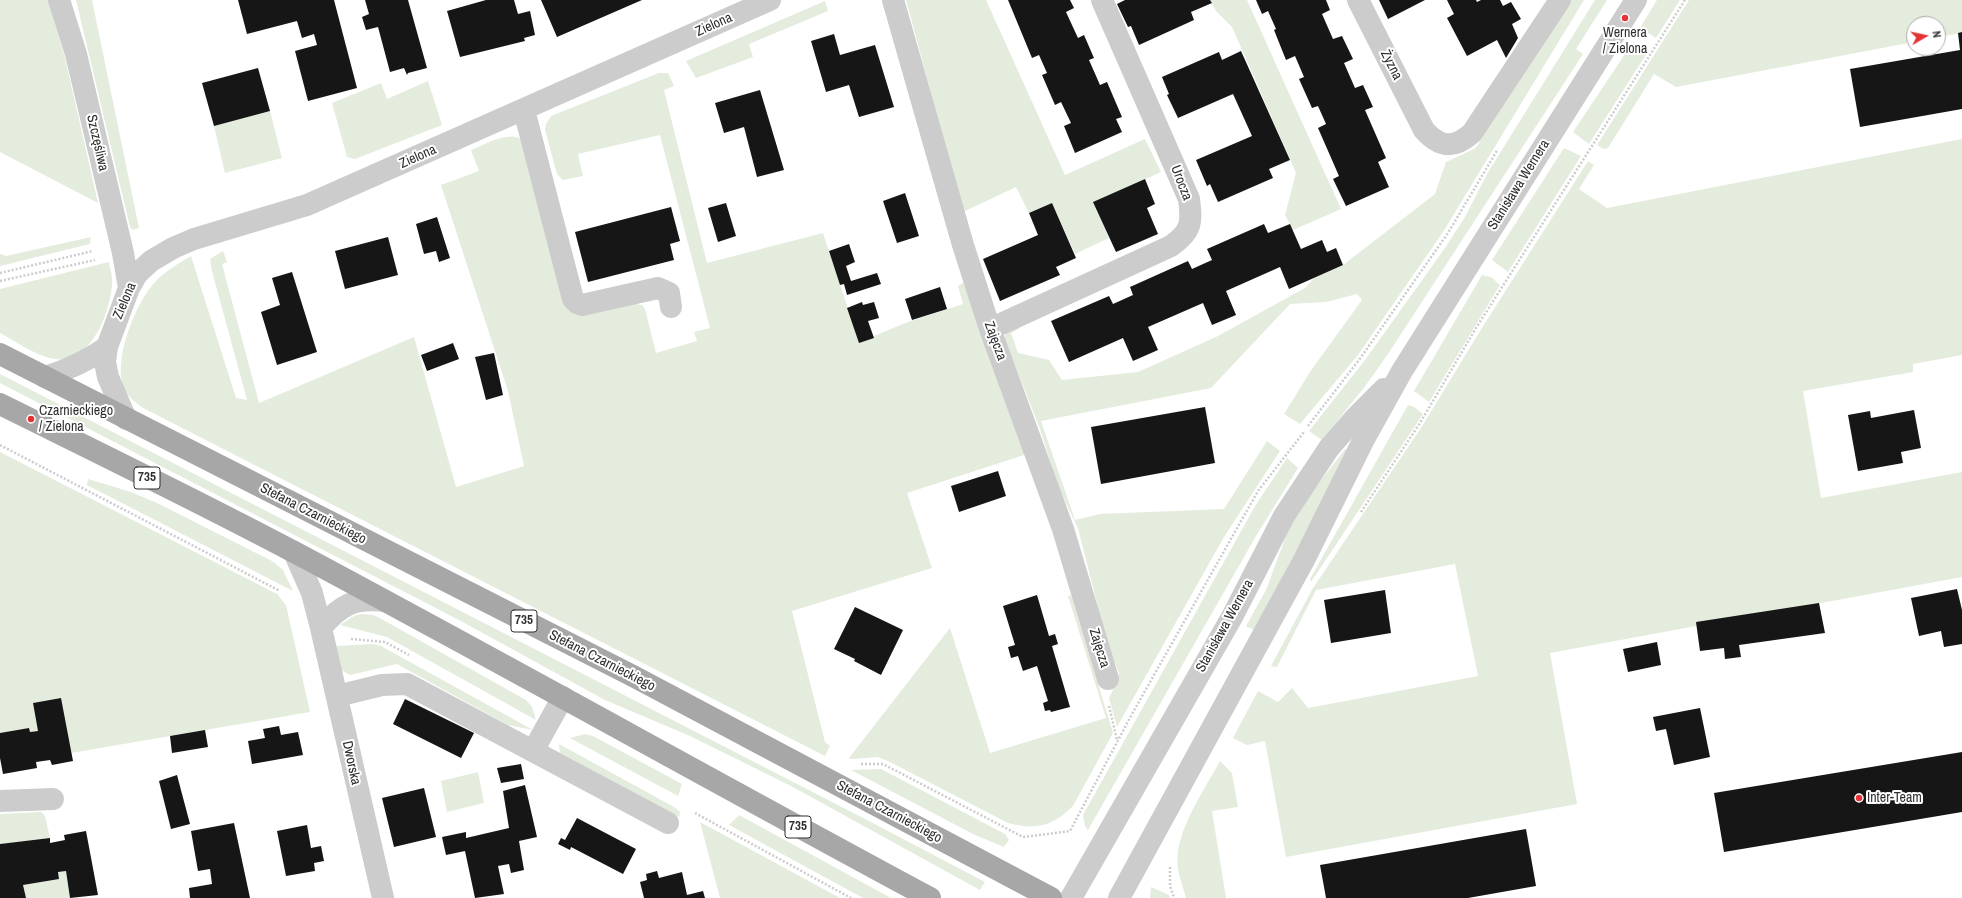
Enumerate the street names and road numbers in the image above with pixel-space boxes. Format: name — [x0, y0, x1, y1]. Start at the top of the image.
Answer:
street label: Zielona — [693, 10, 735, 40]
street label: Żyzna — [1376, 47, 1406, 83]
street label: Szczęśliwa — [82, 113, 112, 173]
street label: Stanisława Wernera — [1485, 137, 1553, 233]
street label: Zielona — [397, 142, 439, 172]
street label: Urocza — [1167, 163, 1195, 203]
street label: Zielona — [110, 280, 140, 322]
street label: Zajęcza — [980, 319, 1010, 363]
road number: 735 — [134, 467, 160, 489]
street label: Stefana Czarnieckiego — [257, 480, 369, 548]
street label: Stanisława Wernera — [1193, 577, 1257, 675]
road number: 735 — [511, 610, 537, 632]
street label: Zajęcza — [1085, 626, 1113, 670]
street label: Stefana Czarnieckiego — [546, 627, 658, 695]
street label: Dworska — [338, 739, 364, 787]
street label: Stefana Czarnieckiego — [833, 777, 945, 847]
road number: 735 — [785, 816, 811, 838]

